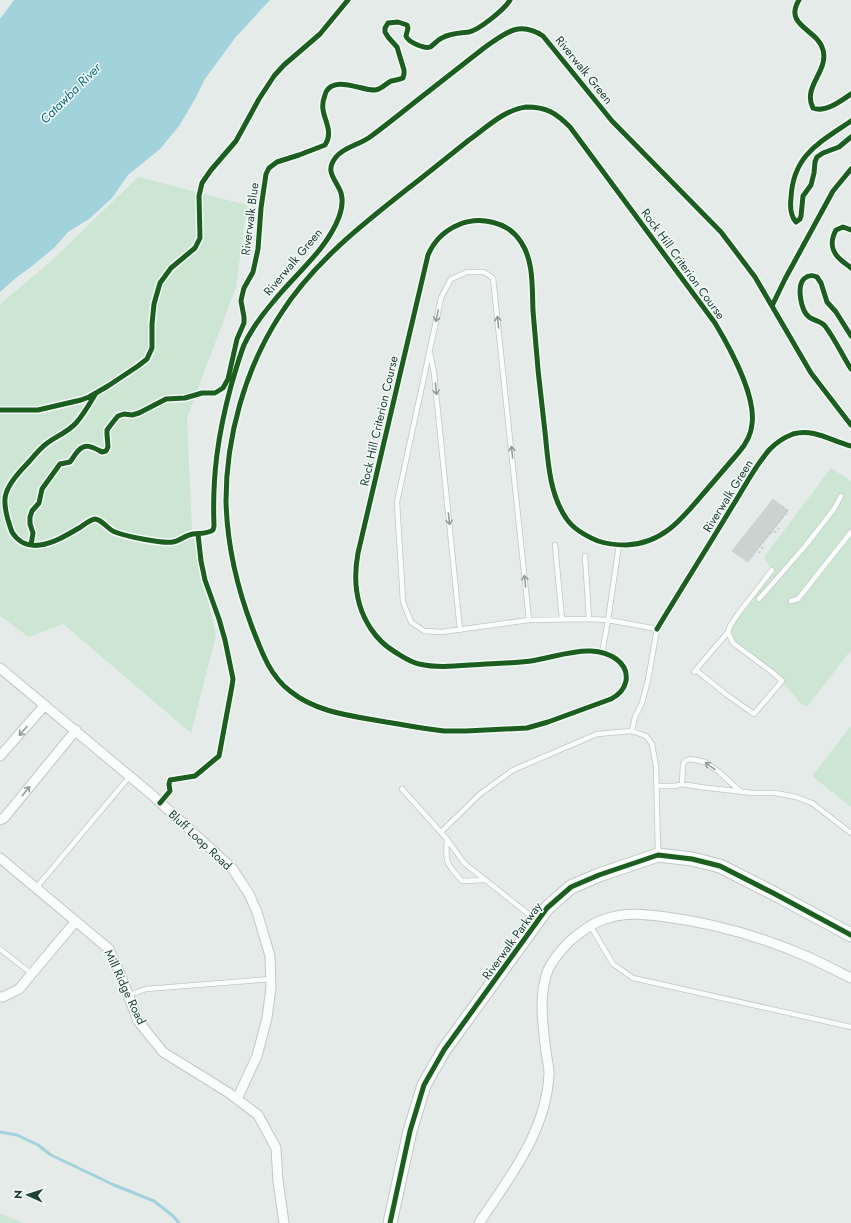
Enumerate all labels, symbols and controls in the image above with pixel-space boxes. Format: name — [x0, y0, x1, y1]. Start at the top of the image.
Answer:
street label: Riverwalk Green — [551, 32, 617, 108]
water label: Catawba River — [36, 58, 106, 128]
street label: Riverwalk Blue — [237, 182, 263, 256]
street label: Rock Hill Criterion Course — [637, 205, 729, 323]
street label: Riverwalk Green — [259, 224, 327, 300]
one-way arrow — [432, 309, 440, 322]
one-way arrow — [495, 316, 502, 329]
street label: Rock Hill Criterion Course — [355, 354, 403, 488]
one-way arrow — [432, 382, 439, 395]
one-way arrow — [508, 445, 515, 458]
street label: Riverwalk Green — [698, 456, 758, 536]
one-way arrow — [445, 512, 452, 525]
one-way arrow — [521, 575, 529, 588]
one-way arrow — [18, 725, 27, 736]
one-way arrow — [705, 762, 716, 770]
one-way arrow — [21, 786, 30, 797]
street label: Bluff Loop Road — [164, 806, 236, 874]
street label: Riverwalk Parkway — [478, 898, 547, 983]
street label: Mill Ridge Road — [100, 946, 150, 1028]
north arrow — [8, 1175, 48, 1215]
text: N — [10, 1190, 26, 1199]

